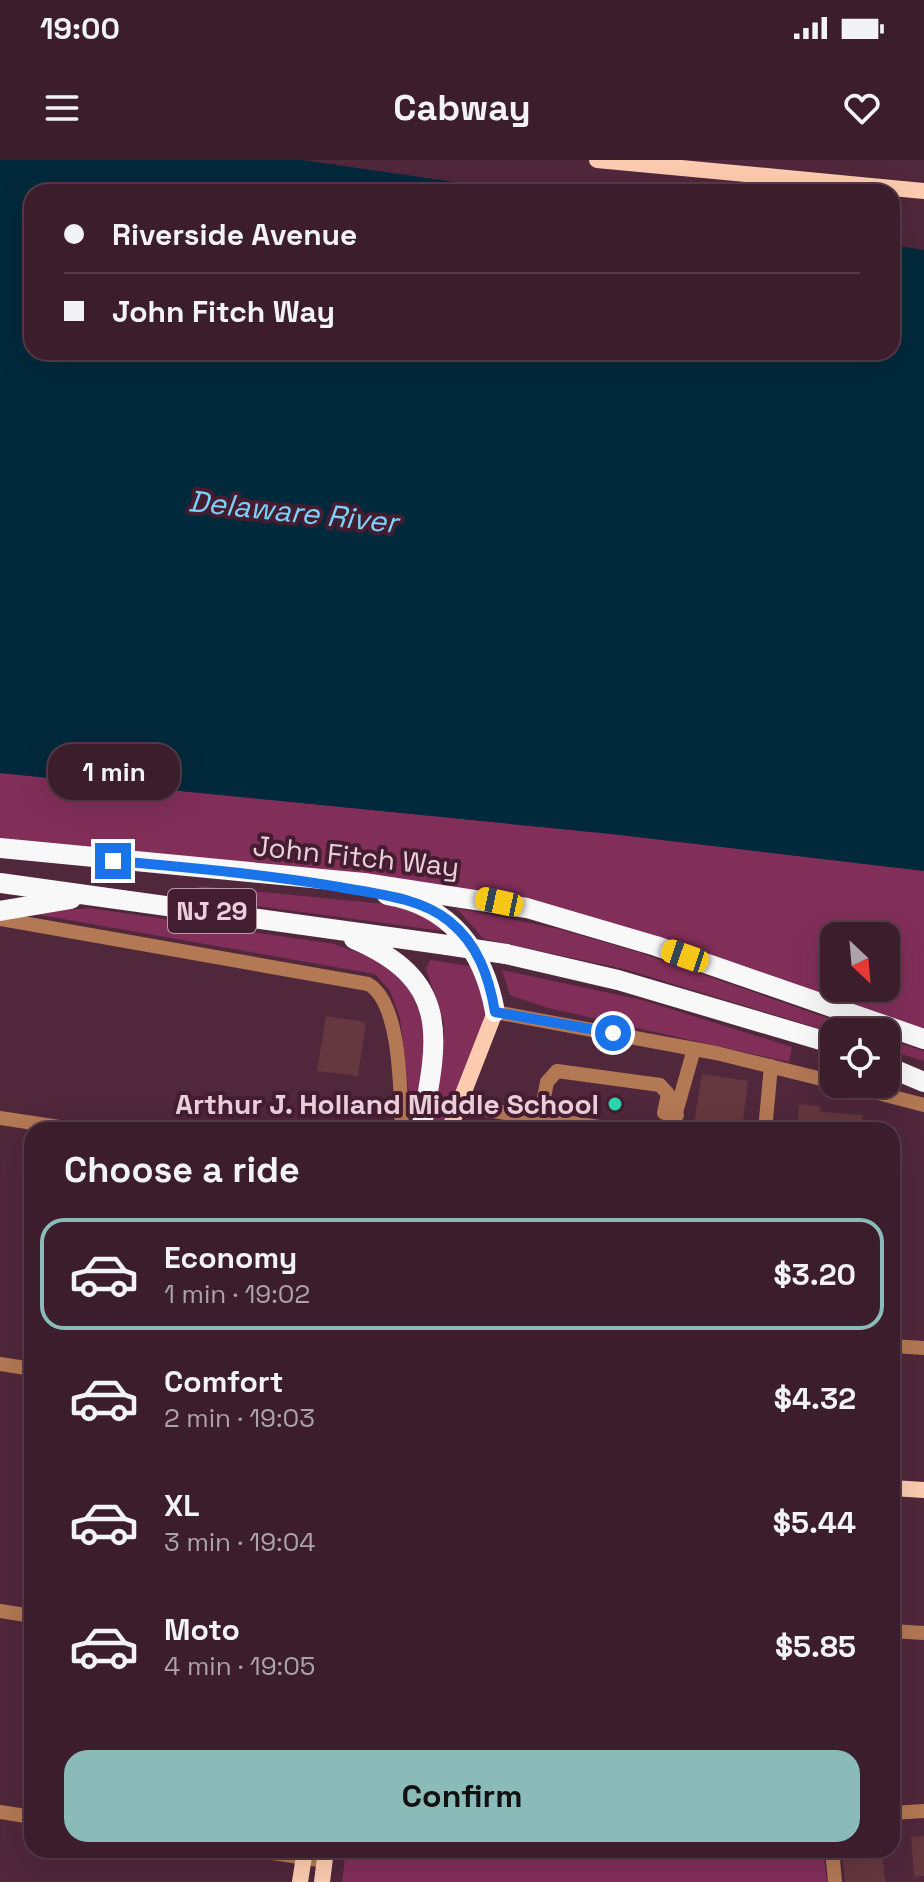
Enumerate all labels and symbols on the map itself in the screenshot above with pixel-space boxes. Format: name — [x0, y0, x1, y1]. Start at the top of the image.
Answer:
water label: Delaware River — [187, 481, 402, 542]
callout: 1 min — [47, 745, 179, 801]
street label: John Fitch Way — [251, 827, 461, 885]
route end — [95, 843, 131, 879]
car — [473, 885, 525, 919]
road number: NJ 29 — [168, 889, 256, 933]
north arrow — [820, 922, 900, 1002]
car — [658, 937, 712, 975]
route start — [595, 1015, 631, 1051]
place label: Arthur J. Holland Middle School — [175, 1086, 599, 1122]
marker: Arthur J. Holland Middle School — [606, 1095, 624, 1113]

